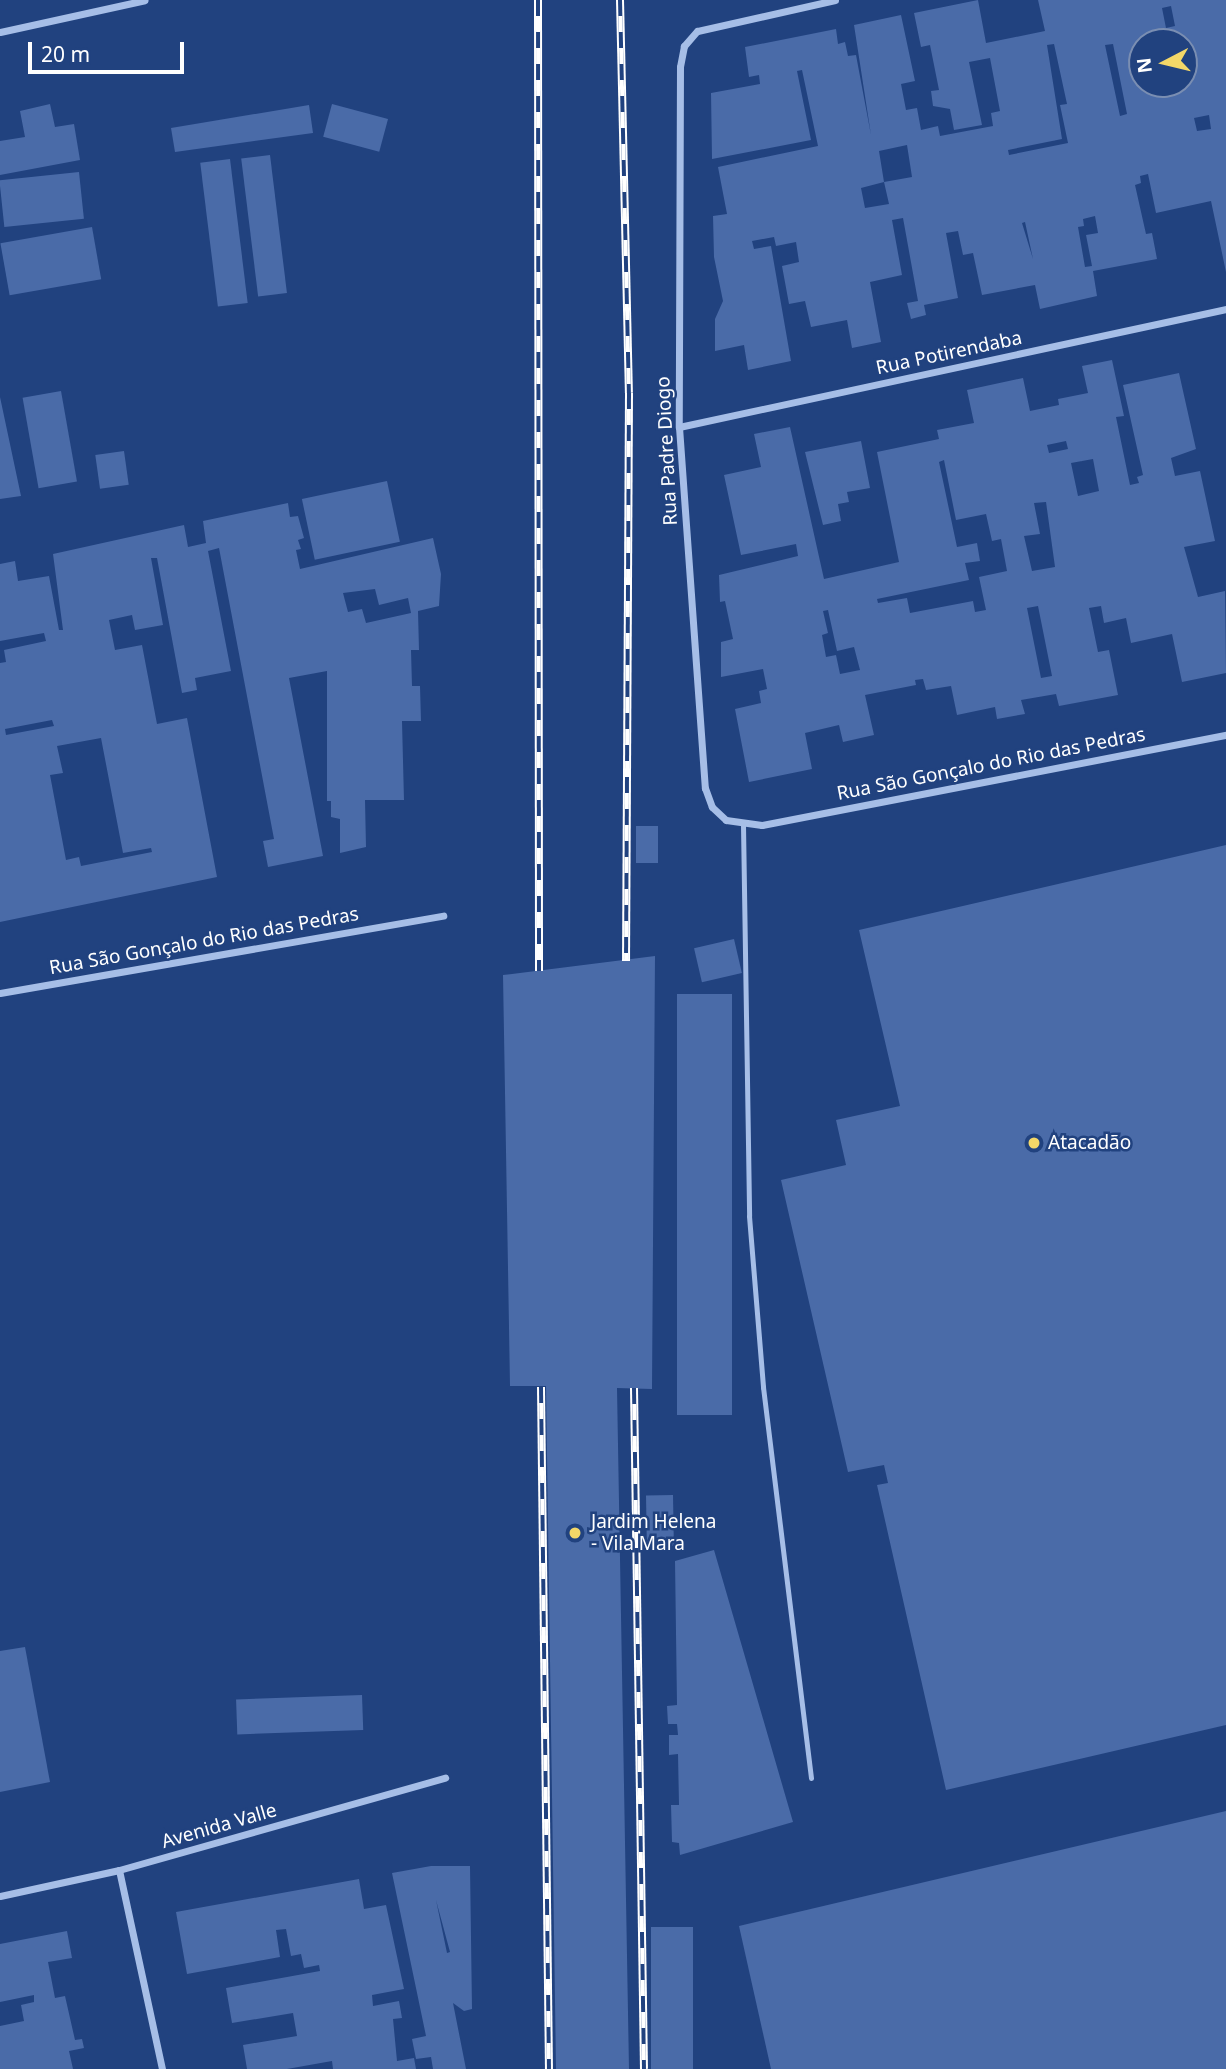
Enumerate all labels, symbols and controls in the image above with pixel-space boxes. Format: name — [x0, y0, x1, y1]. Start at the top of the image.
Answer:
scale bar — [32, 28, 187, 72]
north arrow — [1128, 28, 1198, 98]
text: 20 m — [41, 40, 90, 68]
text: N — [1130, 56, 1158, 75]
street label: Rua Potirendaba — [874, 326, 1024, 380]
street label: Rua Padre Diogo — [652, 376, 682, 526]
street label: Rua São Gonçalo do Rio das Pedras — [835, 723, 1147, 805]
street label: Rua São Gonçalo do Rio das Pedras — [48, 903, 360, 979]
place label: Atacadão — [1048, 1132, 1131, 1154]
marker: Atacadão — [1026, 1135, 1042, 1151]
place label: Jardim Helena - Vila Mara — [591, 1511, 716, 1555]
marker: Jardim Helena - Vila Mara — [565, 1523, 585, 1543]
street label: Avenida Valle — [159, 1799, 279, 1853]

